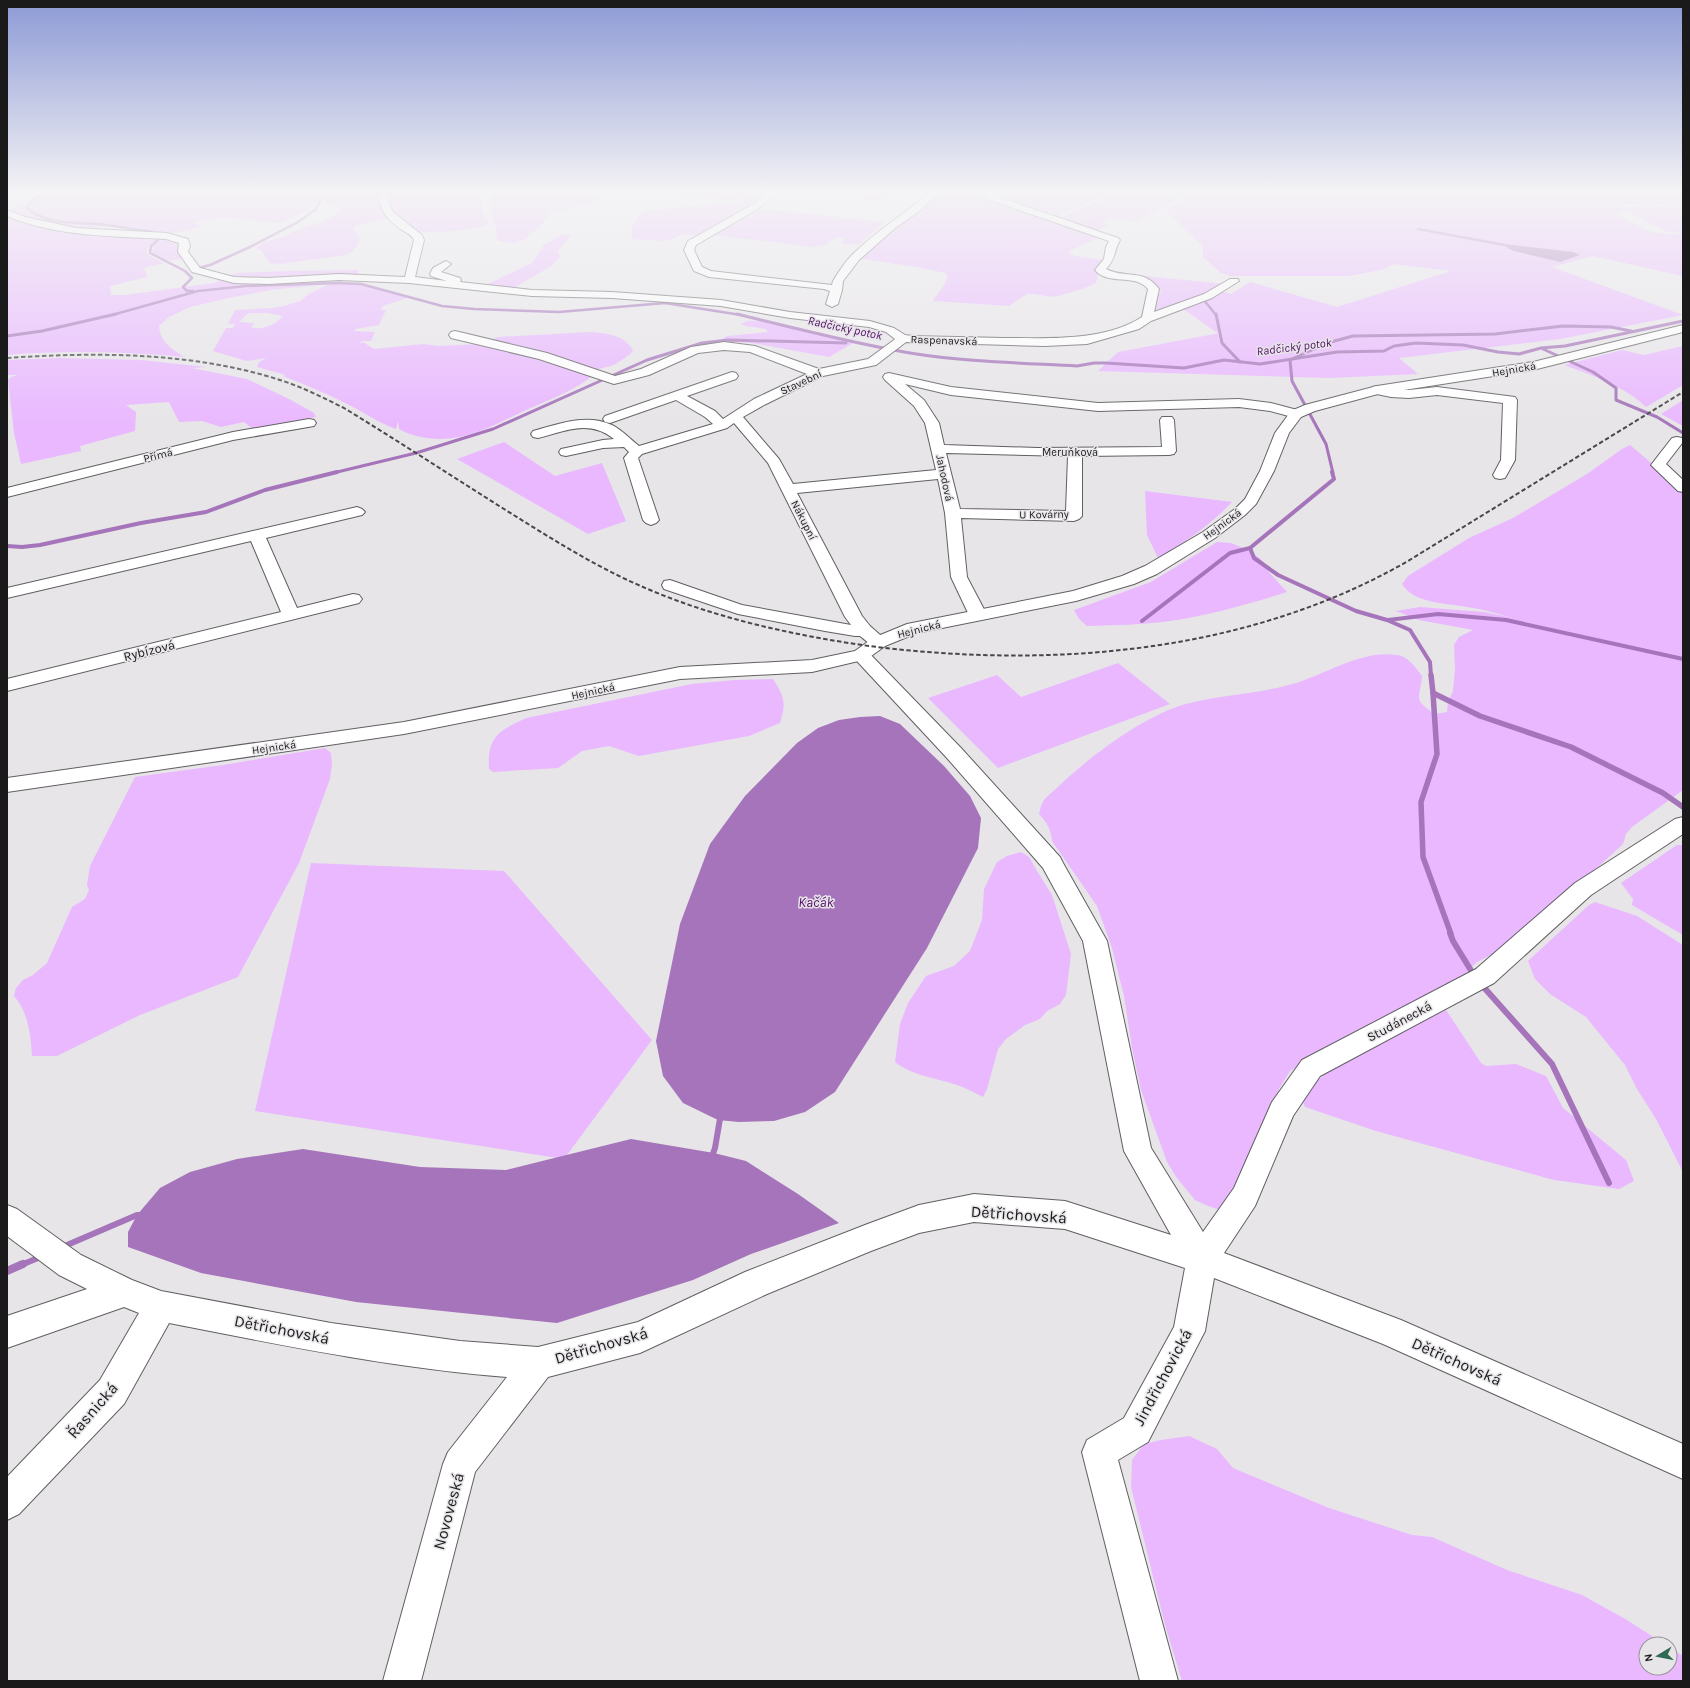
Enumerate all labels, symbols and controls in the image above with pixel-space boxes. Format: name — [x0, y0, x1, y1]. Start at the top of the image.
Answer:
water label: Radčický potok — [807, 313, 884, 343]
street label: Raspenavská — [910, 333, 978, 348]
water label: Radčický potok — [1256, 335, 1333, 359]
street label: Hejnická — [1491, 359, 1537, 380]
street label: Stavební — [778, 367, 825, 398]
street label: Přímá — [142, 446, 174, 465]
street label: Meruňková — [1042, 446, 1098, 459]
street label: Jahodová — [933, 454, 956, 503]
street label: Nákupní — [788, 498, 819, 543]
street label: Hejnická — [1201, 506, 1244, 543]
street label: U Kovárny — [1019, 508, 1069, 521]
street label: Hejnická — [896, 618, 942, 641]
street label: Rybízová — [122, 637, 176, 664]
street label: Hejnická — [570, 681, 616, 702]
street label: Hejnická — [251, 738, 297, 757]
water label: Kačák — [798, 894, 835, 911]
street label: Studánecká — [1364, 998, 1434, 1045]
street label: Dětřichovská — [970, 1202, 1068, 1227]
street label: Dětřichovská — [233, 1311, 331, 1348]
street label: Dětřichovská — [552, 1323, 650, 1368]
street label: Jindřichovická — [1129, 1326, 1196, 1429]
street label: Dětřichovská — [1409, 1333, 1505, 1390]
street label: Řasnická — [63, 1379, 122, 1442]
street label: Novoveská — [429, 1471, 468, 1552]
north arrow — [1638, 1636, 1678, 1676]
text: N — [1642, 1653, 1656, 1663]

